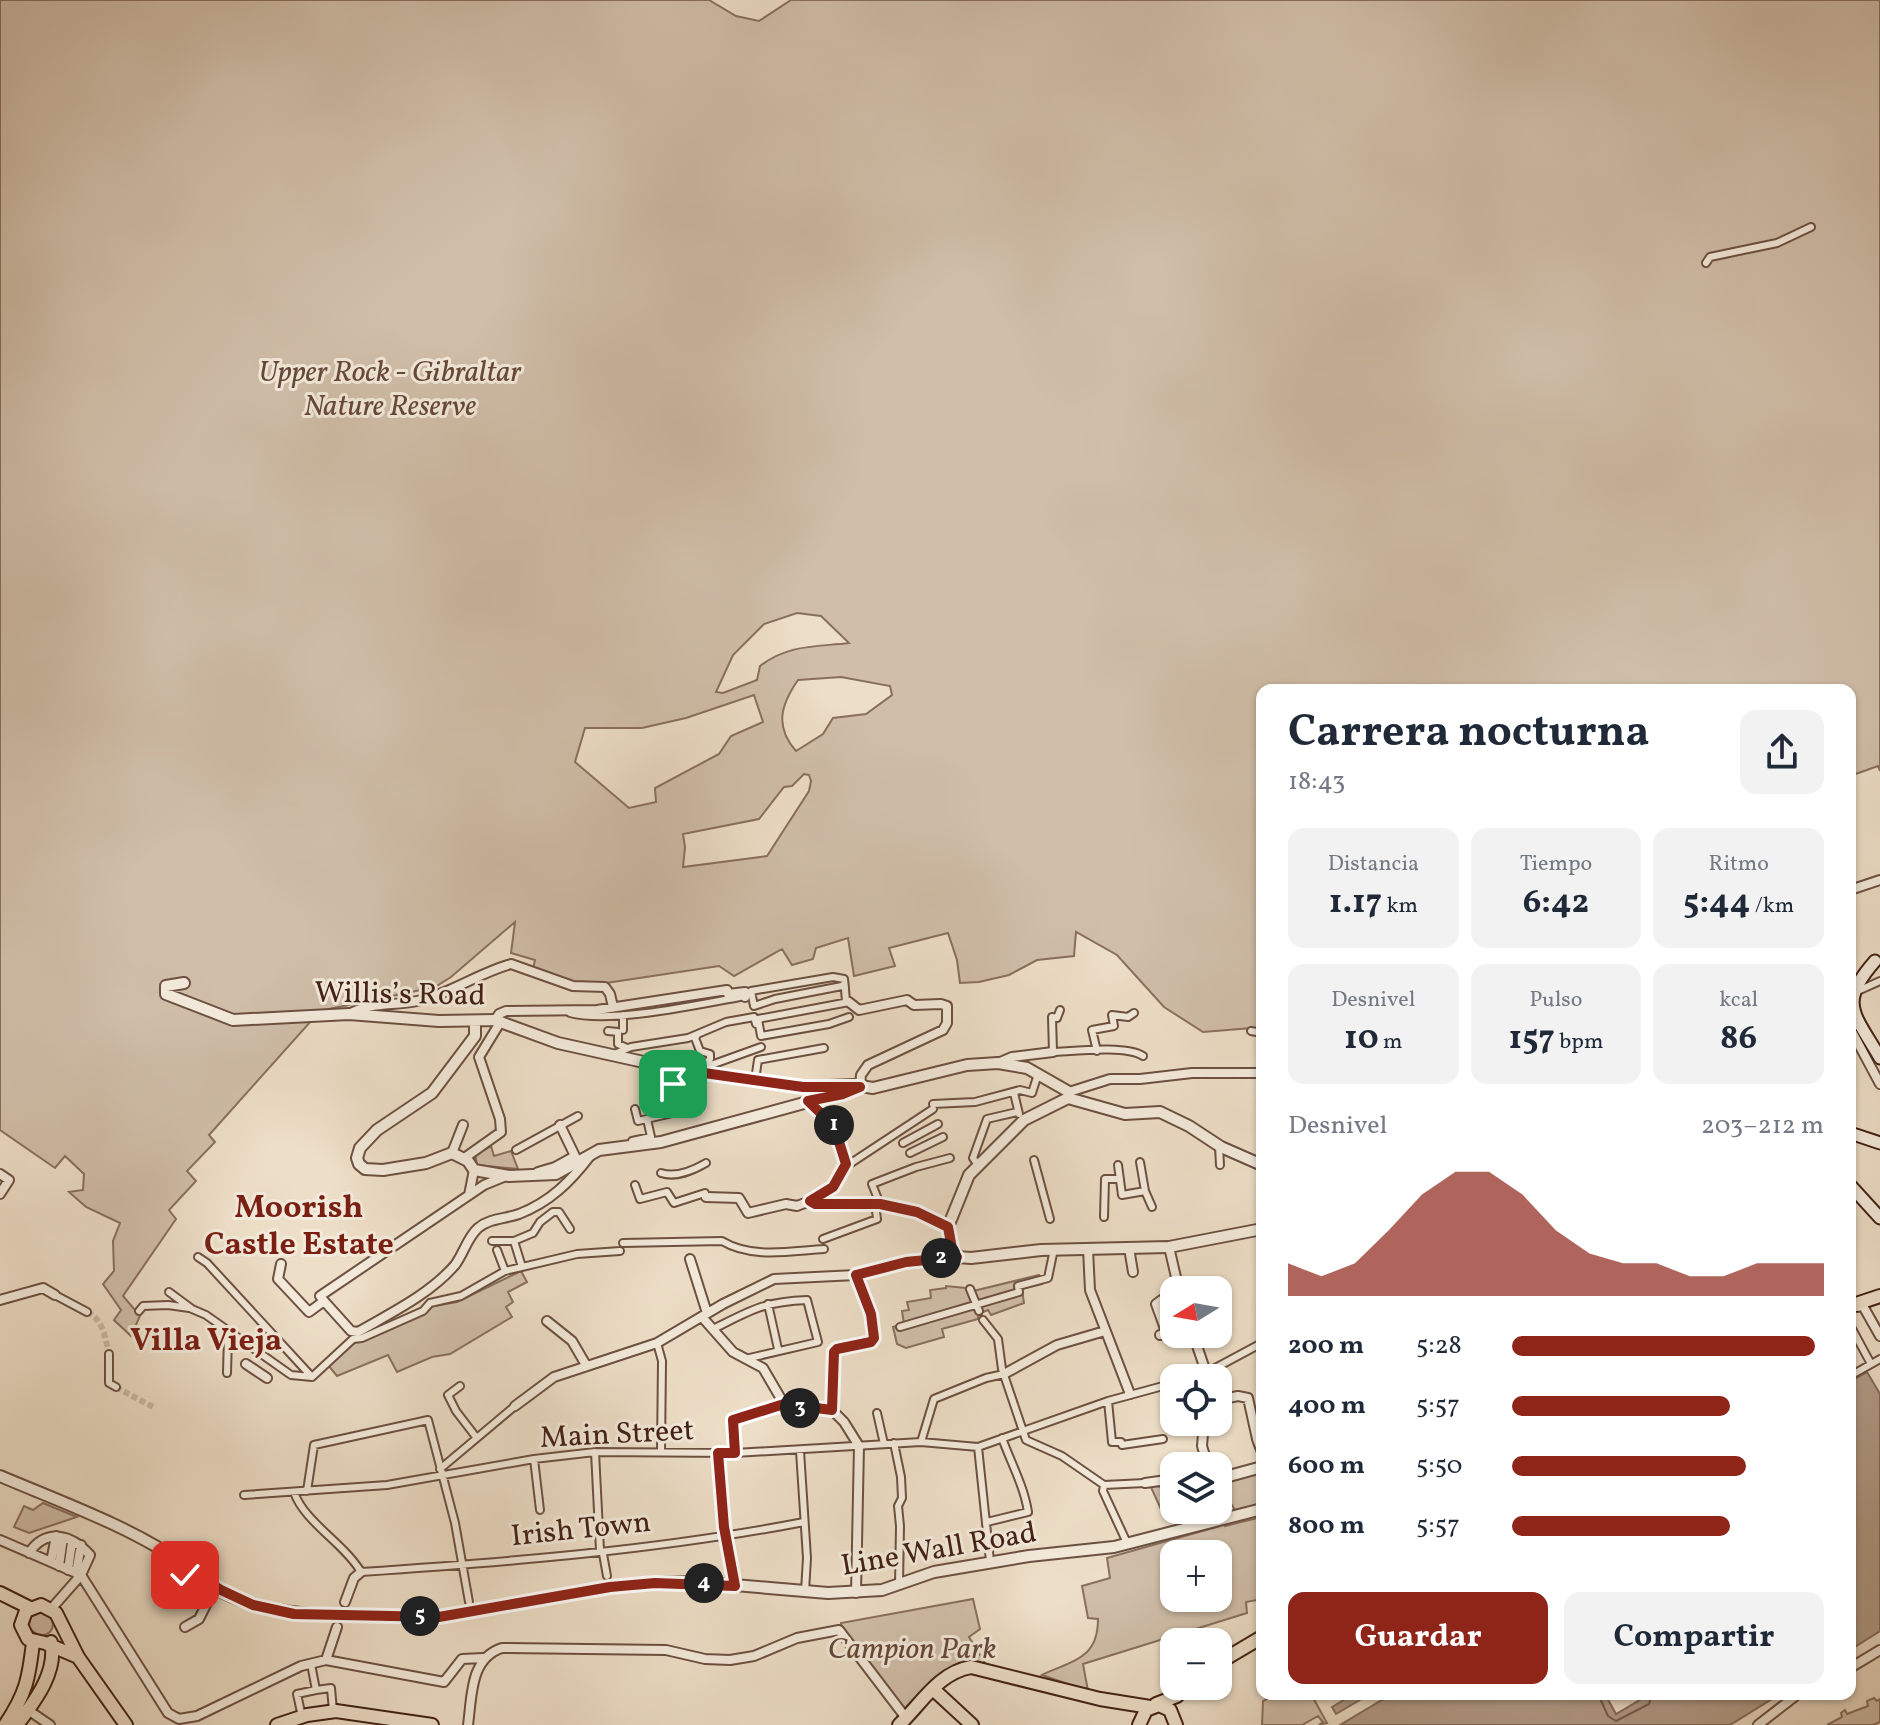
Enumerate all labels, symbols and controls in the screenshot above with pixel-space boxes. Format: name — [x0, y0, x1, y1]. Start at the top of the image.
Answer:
park label: Upper Rock - Gibraltar Nature Reserve — [258, 352, 522, 428]
text: Carrera nocturna — [1288, 703, 1650, 764]
button: share — [1740, 710, 1824, 794]
text: 18:43 — [1288, 764, 1345, 800]
text: Distancia — [1328, 849, 1419, 880]
text: Tiempo — [1520, 849, 1592, 880]
text: Ritmo — [1708, 849, 1769, 880]
text: 1.17 — [1329, 880, 1382, 927]
text: 6:42 — [1523, 880, 1589, 927]
text: 5:44 — [1683, 880, 1750, 927]
text: km — [1382, 891, 1418, 922]
text: /km — [1750, 891, 1794, 922]
street label: Willis’s Road — [314, 973, 486, 1017]
text: Desnivel — [1331, 985, 1415, 1016]
text: Pulso — [1530, 985, 1582, 1016]
text: kcal — [1719, 985, 1758, 1016]
text: 10 — [1344, 1016, 1379, 1063]
text: 157 — [1509, 1016, 1555, 1063]
text: 86 — [1720, 1016, 1757, 1063]
text: m — [1379, 1027, 1403, 1058]
text: bpm — [1555, 1027, 1603, 1058]
pin — [639, 1050, 707, 1118]
icon: arrive — [651, 1062, 695, 1106]
pin: 1 — [814, 1105, 854, 1145]
text: Desnivel — [1288, 1108, 1387, 1144]
text: 203–212 m — [1701, 1108, 1824, 1144]
text: 1 — [830, 1109, 838, 1140]
district label: Moorish Castle Estate — [204, 1187, 394, 1268]
pin: 2 — [921, 1238, 961, 1278]
text: 2 — [935, 1242, 947, 1273]
north arrow — [1160, 1276, 1232, 1348]
map controls — [1160, 1276, 1232, 1700]
district label: Villa Vieja — [130, 1320, 282, 1364]
text: 200 m — [1288, 1328, 1364, 1364]
text: 5:28 — [1416, 1328, 1462, 1364]
button: locate — [1160, 1364, 1232, 1436]
pin: 3 — [780, 1388, 820, 1428]
text: 400 m — [1288, 1388, 1366, 1424]
text: 5:57 — [1416, 1388, 1460, 1424]
text: 3 — [794, 1392, 806, 1423]
street label: Main Street — [539, 1410, 695, 1460]
text: 600 m — [1288, 1448, 1365, 1484]
text: 5:50 — [1416, 1448, 1462, 1484]
button: layers — [1160, 1452, 1232, 1524]
street label: Irish Town — [509, 1502, 653, 1558]
text: 800 m — [1288, 1508, 1365, 1544]
text: 5:57 — [1416, 1508, 1460, 1544]
street label: Line Wall Road — [838, 1512, 1040, 1588]
button: + — [1160, 1540, 1232, 1612]
pin — [151, 1541, 219, 1609]
icon: check — [163, 1553, 207, 1597]
pin: 4 — [684, 1563, 724, 1603]
text: 4 — [697, 1567, 711, 1598]
button: Guardar — [1288, 1592, 1548, 1684]
button: Compartir — [1564, 1592, 1824, 1684]
pin: 5 — [400, 1596, 440, 1636]
text: 5 — [415, 1600, 425, 1631]
button: − — [1160, 1628, 1232, 1700]
park label: Campion Park — [828, 1629, 996, 1671]

